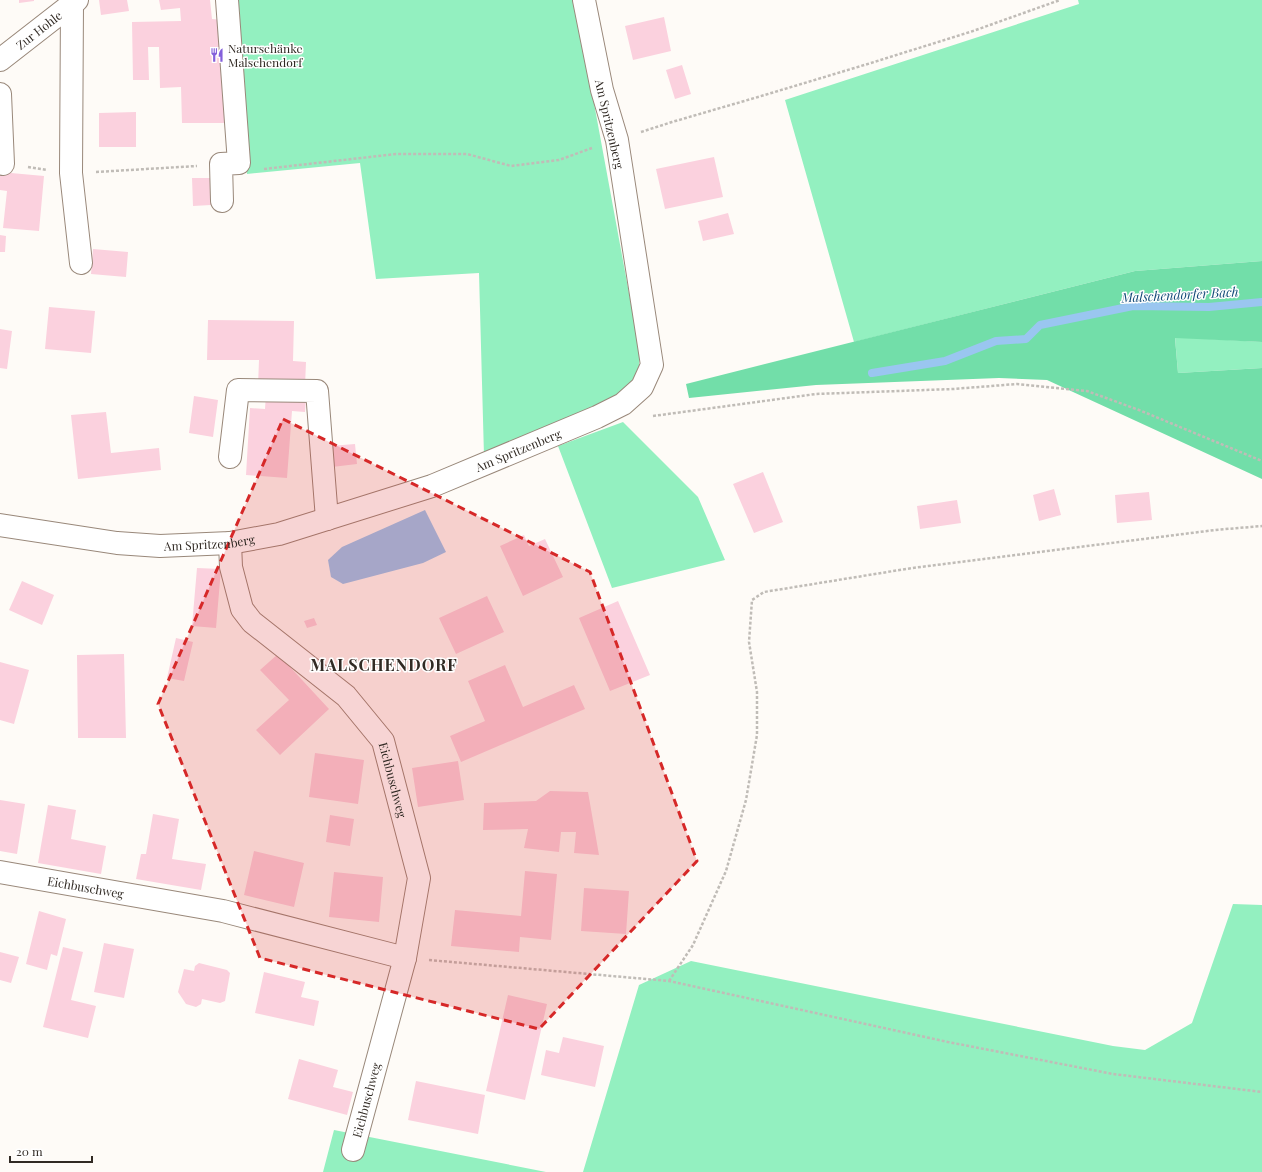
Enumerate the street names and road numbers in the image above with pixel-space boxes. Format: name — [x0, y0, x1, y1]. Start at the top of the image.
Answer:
street label: Zur Hohle — [12, 7, 65, 53]
street label: Am Spritzenberg — [592, 77, 628, 171]
street label: Am Spritzenberg — [472, 425, 564, 475]
street label: Am Spritzenberg — [163, 530, 257, 554]
street label: Eichbuschweg — [376, 741, 411, 820]
street label: Eichbuschweg — [46, 872, 126, 902]
street label: Eichbuschweg — [348, 1060, 384, 1139]

